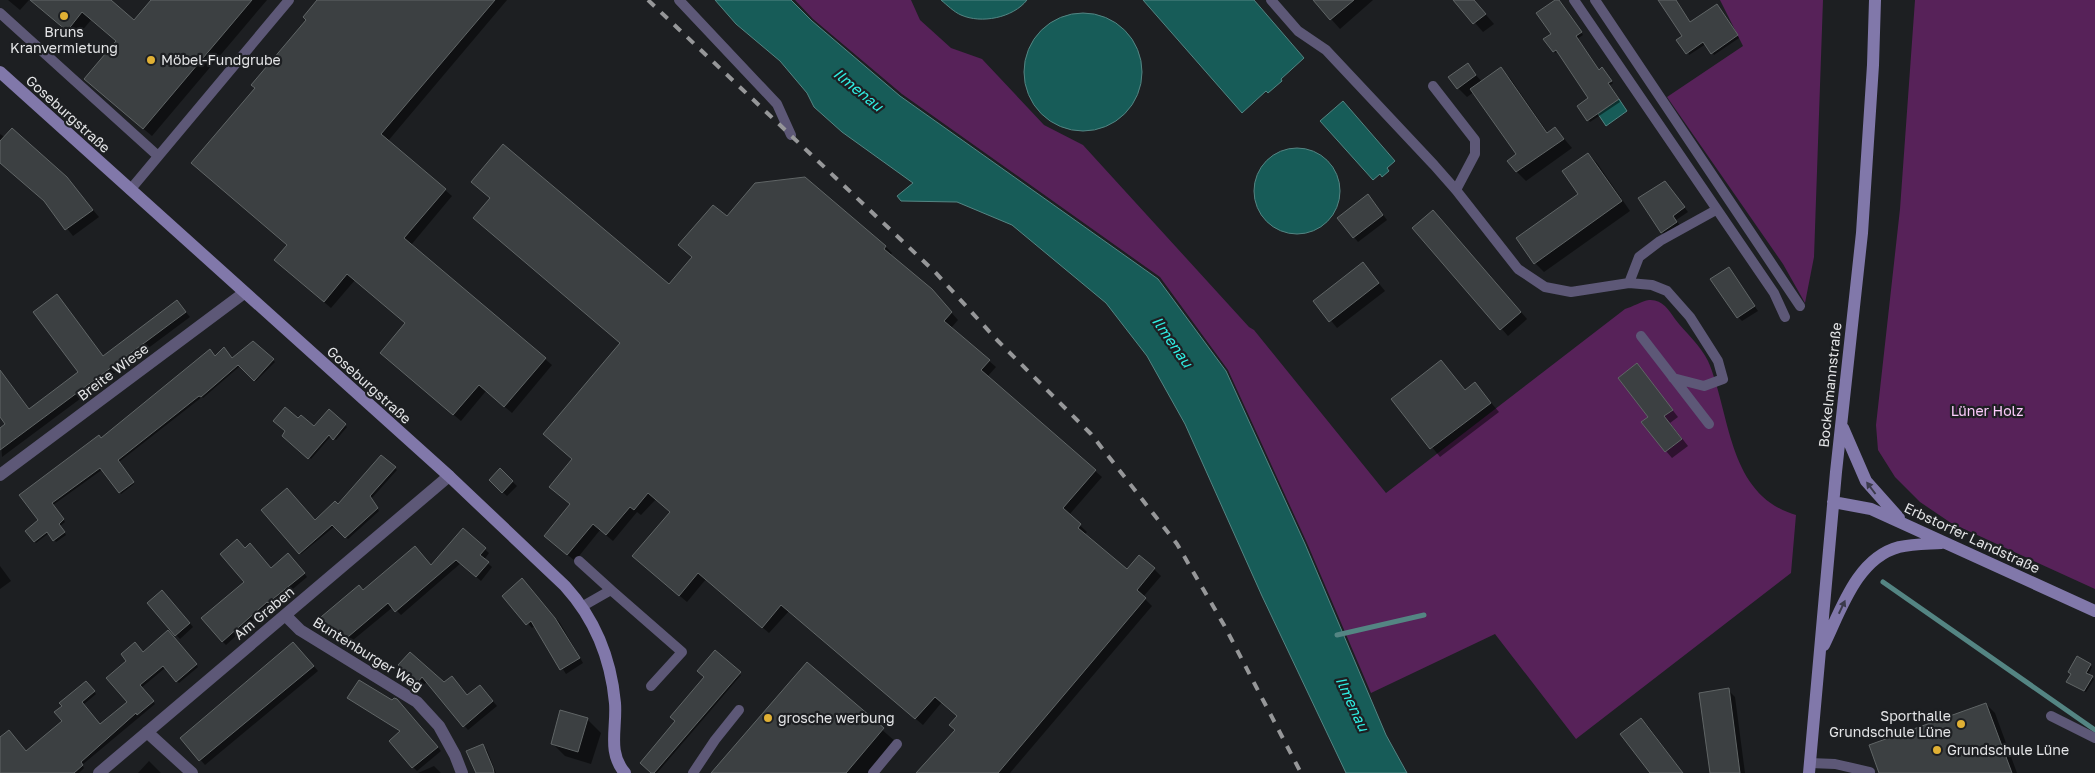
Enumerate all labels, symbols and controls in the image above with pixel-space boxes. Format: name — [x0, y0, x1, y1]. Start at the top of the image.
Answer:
marker: Bruns Kranvermietung — [58, 10, 70, 22]
place label: Bruns Kranvermietung — [10, 23, 118, 56]
place label: Möbel-Fundgrube — [161, 51, 281, 68]
marker: Möbel-Fundgrube — [145, 54, 157, 66]
water label: Ilmenau — [830, 64, 888, 115]
street label: Goseburgstraße — [23, 71, 114, 156]
water label: Ilmenau — [1149, 312, 1197, 371]
street label: Bockelmannstraße — [1814, 322, 1845, 448]
street label: Breite Wiese — [74, 339, 152, 404]
street label: Goseburgstraße — [324, 342, 415, 427]
park label: Lüner Holz — [1951, 402, 2023, 419]
one-way arrow — [1865, 482, 1876, 495]
street label: Erbstorfer Landstraße — [1902, 499, 2043, 576]
street label: Am Graben — [230, 582, 297, 643]
one-way arrow — [1838, 600, 1846, 614]
street label: Buntenburger Weg — [310, 613, 426, 694]
water label: Ilmenau — [1332, 673, 1374, 735]
place label: Sporthalle Grundschule Lüne — [1829, 707, 1951, 740]
place label: grosche werbung — [778, 709, 895, 726]
marker: grosche werbung — [762, 712, 774, 724]
marker: Sporthalle Grundschule Lüne — [1955, 718, 1967, 730]
place label: Grundschule Lüne — [1947, 741, 2069, 758]
marker: Grundschule Lüne — [1931, 744, 1943, 756]

